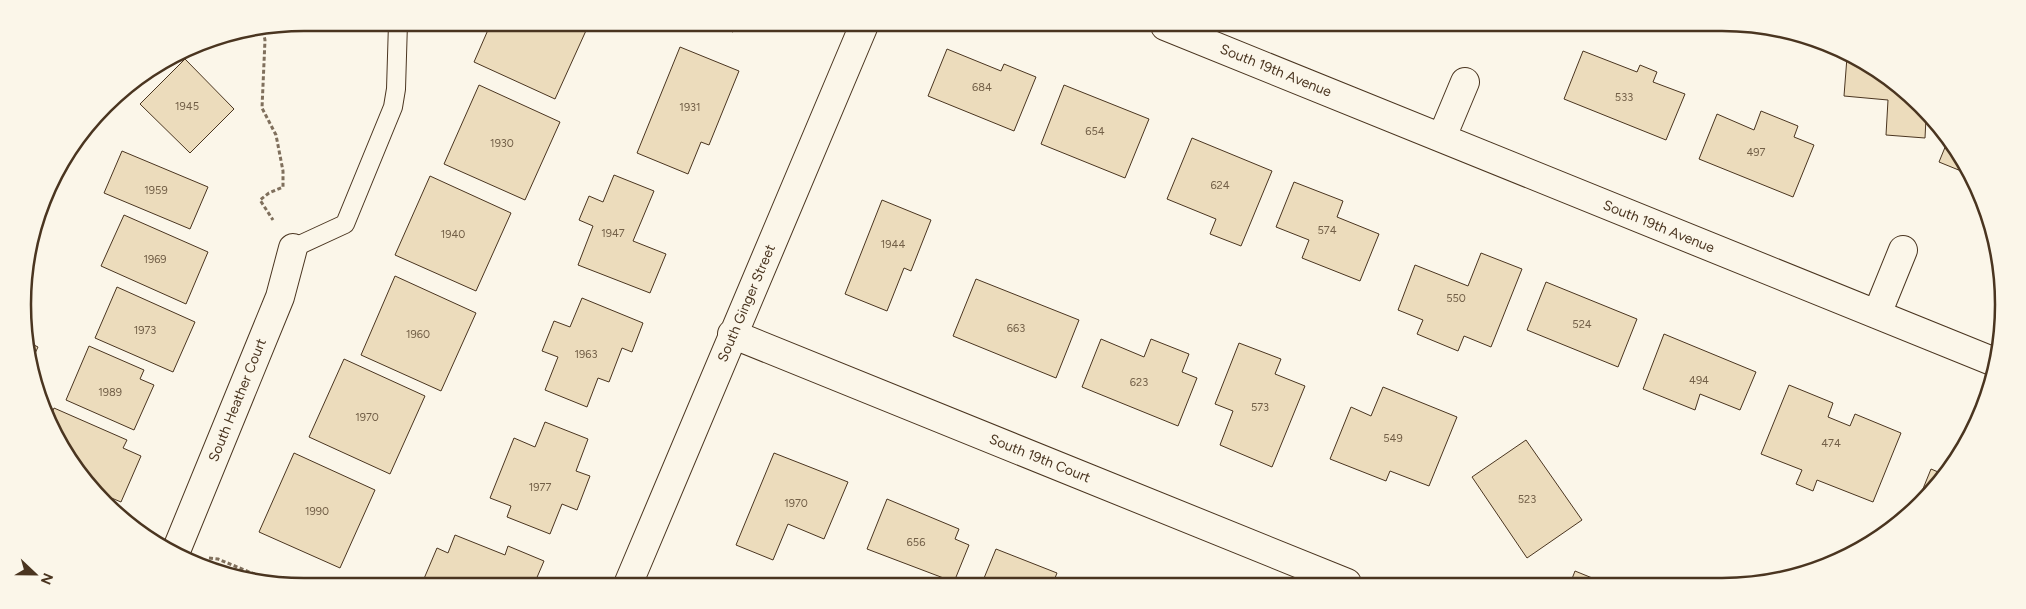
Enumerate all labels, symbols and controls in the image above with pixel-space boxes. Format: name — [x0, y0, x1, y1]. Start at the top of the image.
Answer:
street label: South 19th Avenue — [1218, 40, 1334, 101]
house number: 684 — [972, 81, 992, 94]
house number: 533 — [1615, 91, 1633, 104]
house number: 1945 — [175, 100, 199, 113]
house number: 1931 — [679, 101, 701, 114]
house number: 654 — [1085, 125, 1105, 138]
house number: 1930 — [490, 137, 514, 150]
house number: 497 — [1747, 146, 1766, 159]
house number: 624 — [1210, 179, 1230, 192]
house number: 1959 — [144, 184, 168, 197]
street label: South 19th Avenue — [1601, 196, 1717, 257]
house number: 574 — [1317, 224, 1337, 237]
house number: 1947 — [601, 227, 625, 240]
house number: 1940 — [441, 228, 465, 241]
house number: 1944 — [881, 238, 905, 251]
street label: South Ginger Street — [714, 242, 779, 365]
house number: 1969 — [143, 253, 167, 266]
house number: 550 — [1446, 292, 1466, 305]
house number: 524 — [1572, 318, 1592, 331]
house number: 663 — [1007, 322, 1025, 335]
house number: 1973 — [134, 324, 156, 337]
house number: 1960 — [406, 328, 430, 341]
street label: South Heather Court — [205, 336, 270, 464]
house number: 1963 — [575, 348, 598, 361]
house number: 494 — [1689, 374, 1709, 387]
house number: 623 — [1130, 376, 1148, 389]
house number: 1989 — [98, 386, 122, 399]
house number: 573 — [1251, 401, 1269, 414]
house number: 1970 — [355, 411, 379, 424]
street label: South 19th Court — [987, 430, 1093, 486]
house number: 549 — [1383, 432, 1403, 445]
house number: 474 — [1821, 437, 1841, 450]
house number: 1977 — [529, 481, 551, 494]
house number: 523 — [1518, 493, 1536, 506]
house number: 1970 — [784, 497, 808, 510]
house number: 1990 — [305, 505, 329, 518]
house number: 656 — [907, 536, 925, 549]
north arrow — [10, 549, 60, 599]
text: N — [37, 570, 56, 587]

